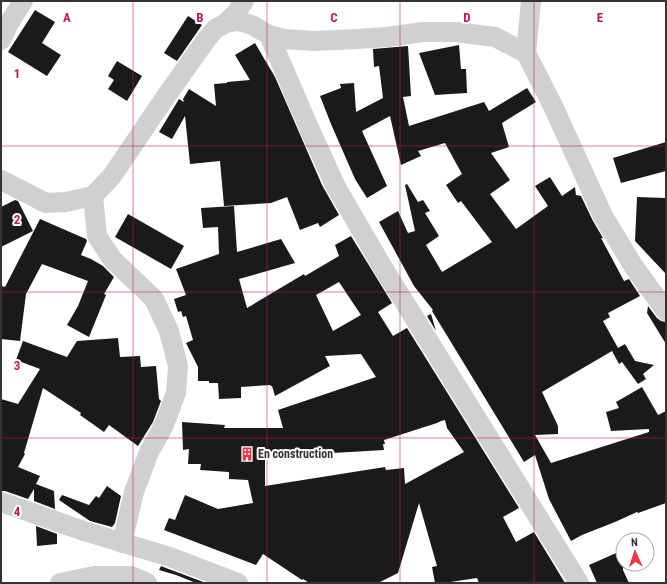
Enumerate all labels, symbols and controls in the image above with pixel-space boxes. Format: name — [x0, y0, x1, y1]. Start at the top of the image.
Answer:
text: A — [63, 10, 71, 25]
text: B — [196, 10, 204, 25]
text: C — [330, 10, 338, 25]
text: D — [463, 10, 471, 25]
text: E — [597, 10, 604, 25]
text: 1 — [14, 66, 20, 81]
text: 2 — [14, 212, 21, 227]
text: 3 — [14, 358, 20, 373]
building icon: En construction — [239, 446, 255, 462]
place label: En construction — [258, 447, 333, 461]
text: 4 — [14, 504, 21, 519]
north arrow — [615, 532, 655, 572]
text: N — [631, 536, 638, 549]

